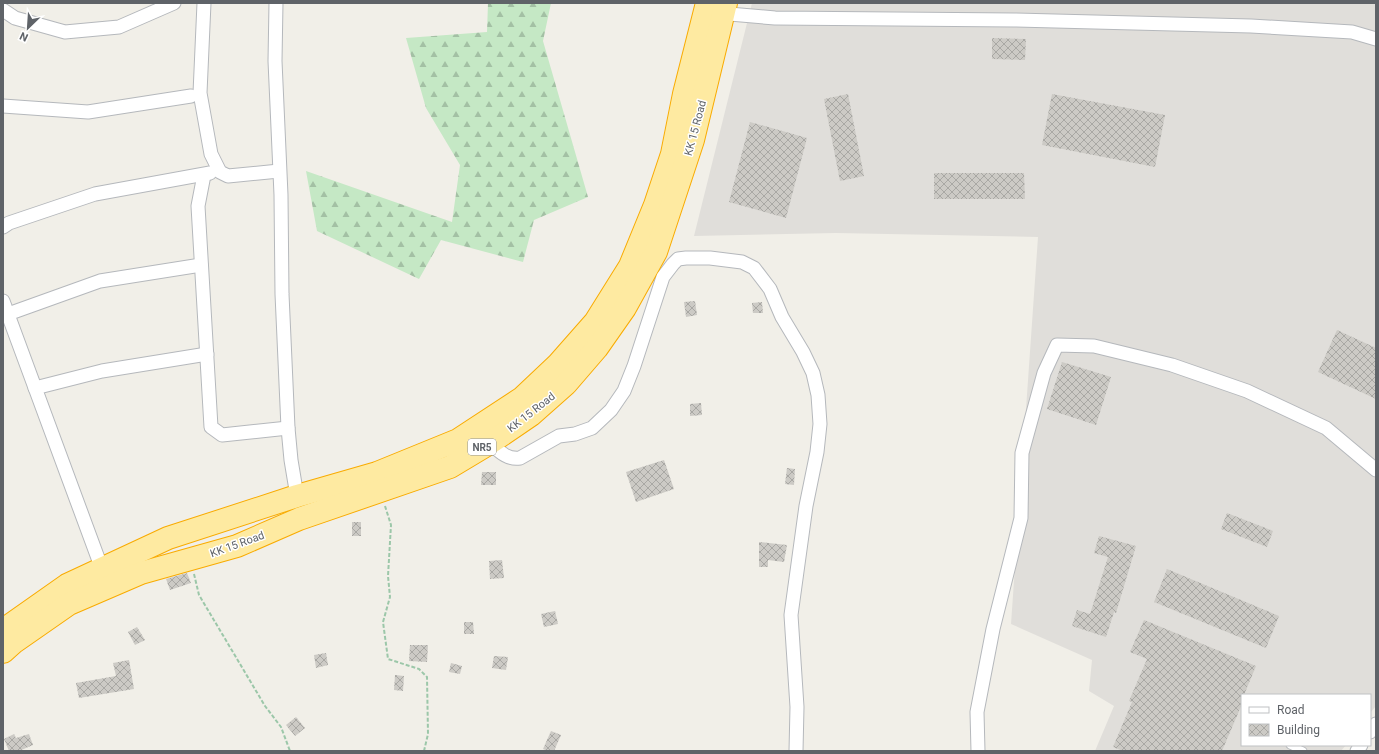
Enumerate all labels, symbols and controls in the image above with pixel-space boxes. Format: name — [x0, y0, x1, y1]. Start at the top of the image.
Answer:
north arrow — [8, 8, 48, 48]
text: N — [18, 29, 30, 44]
street label: KK 15 Road — [682, 99, 709, 157]
street label: KK 15 Road — [505, 390, 558, 435]
road number: NR5 — [468, 439, 496, 455]
street label: KK 15 Road — [208, 529, 266, 560]
legend — [1241, 694, 1371, 746]
text: Road — [1277, 703, 1305, 717]
text: Building — [1277, 723, 1320, 737]

